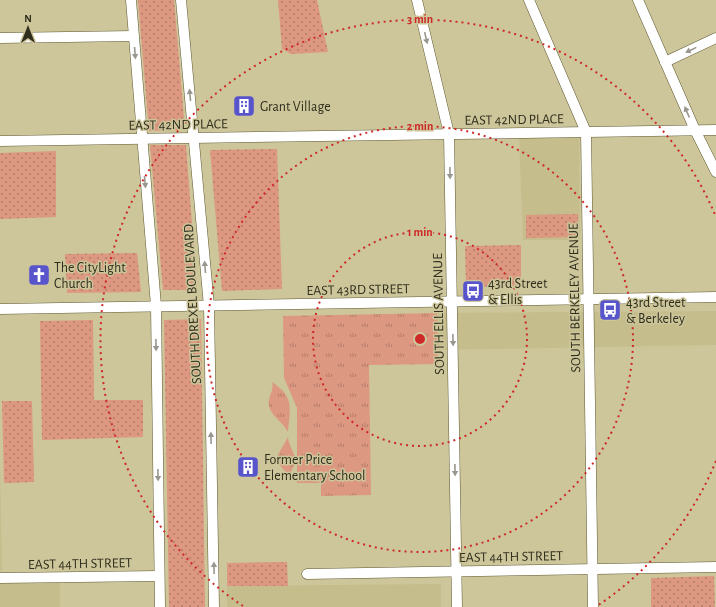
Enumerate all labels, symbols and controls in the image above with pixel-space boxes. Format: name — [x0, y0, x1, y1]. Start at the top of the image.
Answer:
north arrow — [8, 8, 48, 48]
text: N — [24, 13, 32, 24]
text: 3 min — [407, 13, 433, 25]
one-way arrow — [424, 32, 430, 44]
one-way arrow — [131, 47, 138, 59]
one-way arrow — [685, 47, 696, 53]
one-way arrow — [187, 89, 194, 101]
building icon: Grant Village — [231, 93, 257, 119]
place label: Grant Village — [260, 100, 331, 114]
one-way arrow — [684, 106, 690, 118]
street label: EAST 42ND PLACE — [464, 112, 564, 128]
street label: EAST 42ND PLACE — [128, 117, 228, 133]
text: 2 min — [407, 120, 433, 132]
one-way arrow — [447, 167, 453, 180]
one-way arrow — [142, 176, 148, 188]
street label: SOUTH BERKELEY AVENUE — [567, 223, 583, 373]
street label: SOUTH DREXEL BOULEVARD — [182, 224, 204, 384]
text: 1 min — [407, 226, 433, 238]
street label: SOUTH ELLIS AVENUE — [431, 253, 447, 375]
place label: The CityLight Church — [54, 261, 126, 291]
one-way arrow — [202, 261, 209, 273]
church icon: The CityLight Church — [26, 262, 52, 288]
place label: 43rd Street & Ellis — [488, 277, 548, 307]
bus stop icon: 43rd Street & Ellis — [460, 278, 486, 304]
street label: EAST 43RD STREET — [306, 282, 410, 298]
place label: 43rd Street & Berkeley — [626, 296, 686, 326]
bus stop icon: 43rd Street & Berkeley — [597, 297, 623, 323]
centre of rings — [413, 332, 427, 346]
one-way arrow — [450, 334, 456, 347]
one-way arrow — [153, 339, 159, 352]
one-way arrow — [208, 431, 214, 444]
place label: Former Price Elementary School — [264, 453, 366, 483]
building icon: Former Price Elementary School — [235, 454, 261, 480]
one-way arrow — [452, 464, 458, 477]
one-way arrow — [155, 469, 161, 482]
street label: EAST 44TH STREET — [459, 549, 563, 565]
street label: EAST 44TH STREET — [28, 556, 132, 572]
one-way arrow — [210, 562, 217, 574]

